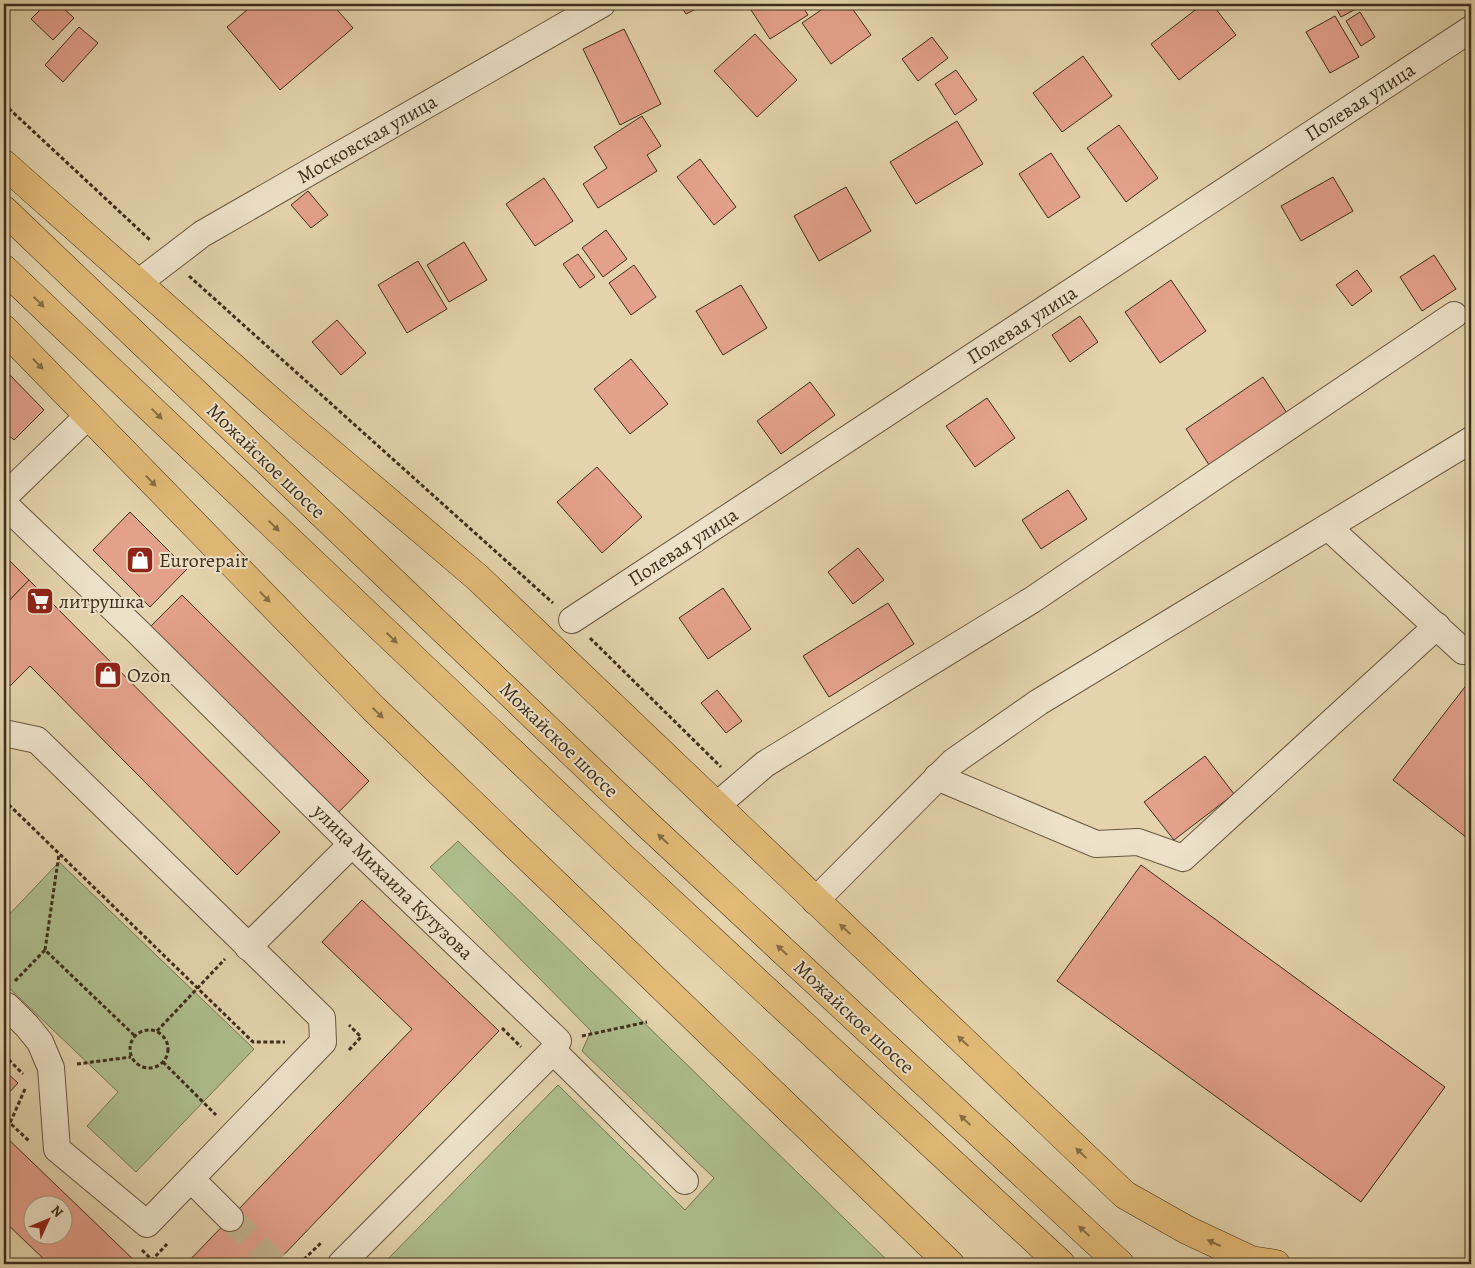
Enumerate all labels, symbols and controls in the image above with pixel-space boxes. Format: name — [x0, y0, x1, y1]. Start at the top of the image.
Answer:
street label: Полевая улица — [1300, 56, 1421, 148]
street label: Московская улица — [292, 88, 443, 190]
street label: Полевая улица — [962, 279, 1083, 371]
one-way arrow — [33, 296, 45, 308]
one-way arrow — [32, 358, 44, 370]
street label: Можайское шоссе — [201, 397, 331, 525]
one-way arrow — [150, 408, 162, 420]
one-way arrow — [145, 474, 157, 486]
street label: Полевая улица — [623, 501, 744, 593]
one-way arrow — [268, 520, 280, 532]
shop icon: Eurorepair — [125, 545, 155, 575]
place label: Eurorepair — [159, 547, 249, 574]
supermarket icon: литрушка — [25, 586, 55, 616]
place label: литрушка — [59, 588, 145, 615]
one-way arrow — [259, 591, 271, 603]
one-way arrow — [386, 632, 398, 644]
shop icon: Ozon — [93, 660, 123, 690]
place label: Ozon — [127, 662, 171, 689]
street label: Можайское шоссе — [494, 676, 624, 804]
one-way arrow — [372, 707, 384, 719]
street label: улица Михаила Кутузова — [306, 797, 480, 966]
one-way arrow — [658, 833, 670, 845]
one-way arrow — [839, 923, 851, 935]
one-way arrow — [777, 944, 789, 956]
street label: Можайское шоссе — [788, 954, 920, 1080]
one-way arrow — [957, 1035, 969, 1047]
one-way arrow — [960, 1114, 972, 1126]
one-way arrow — [1075, 1147, 1087, 1159]
north arrow — [22, 1196, 72, 1246]
text: N — [47, 1201, 67, 1222]
one-way arrow — [1079, 1225, 1091, 1237]
one-way arrow — [1207, 1239, 1221, 1247]

